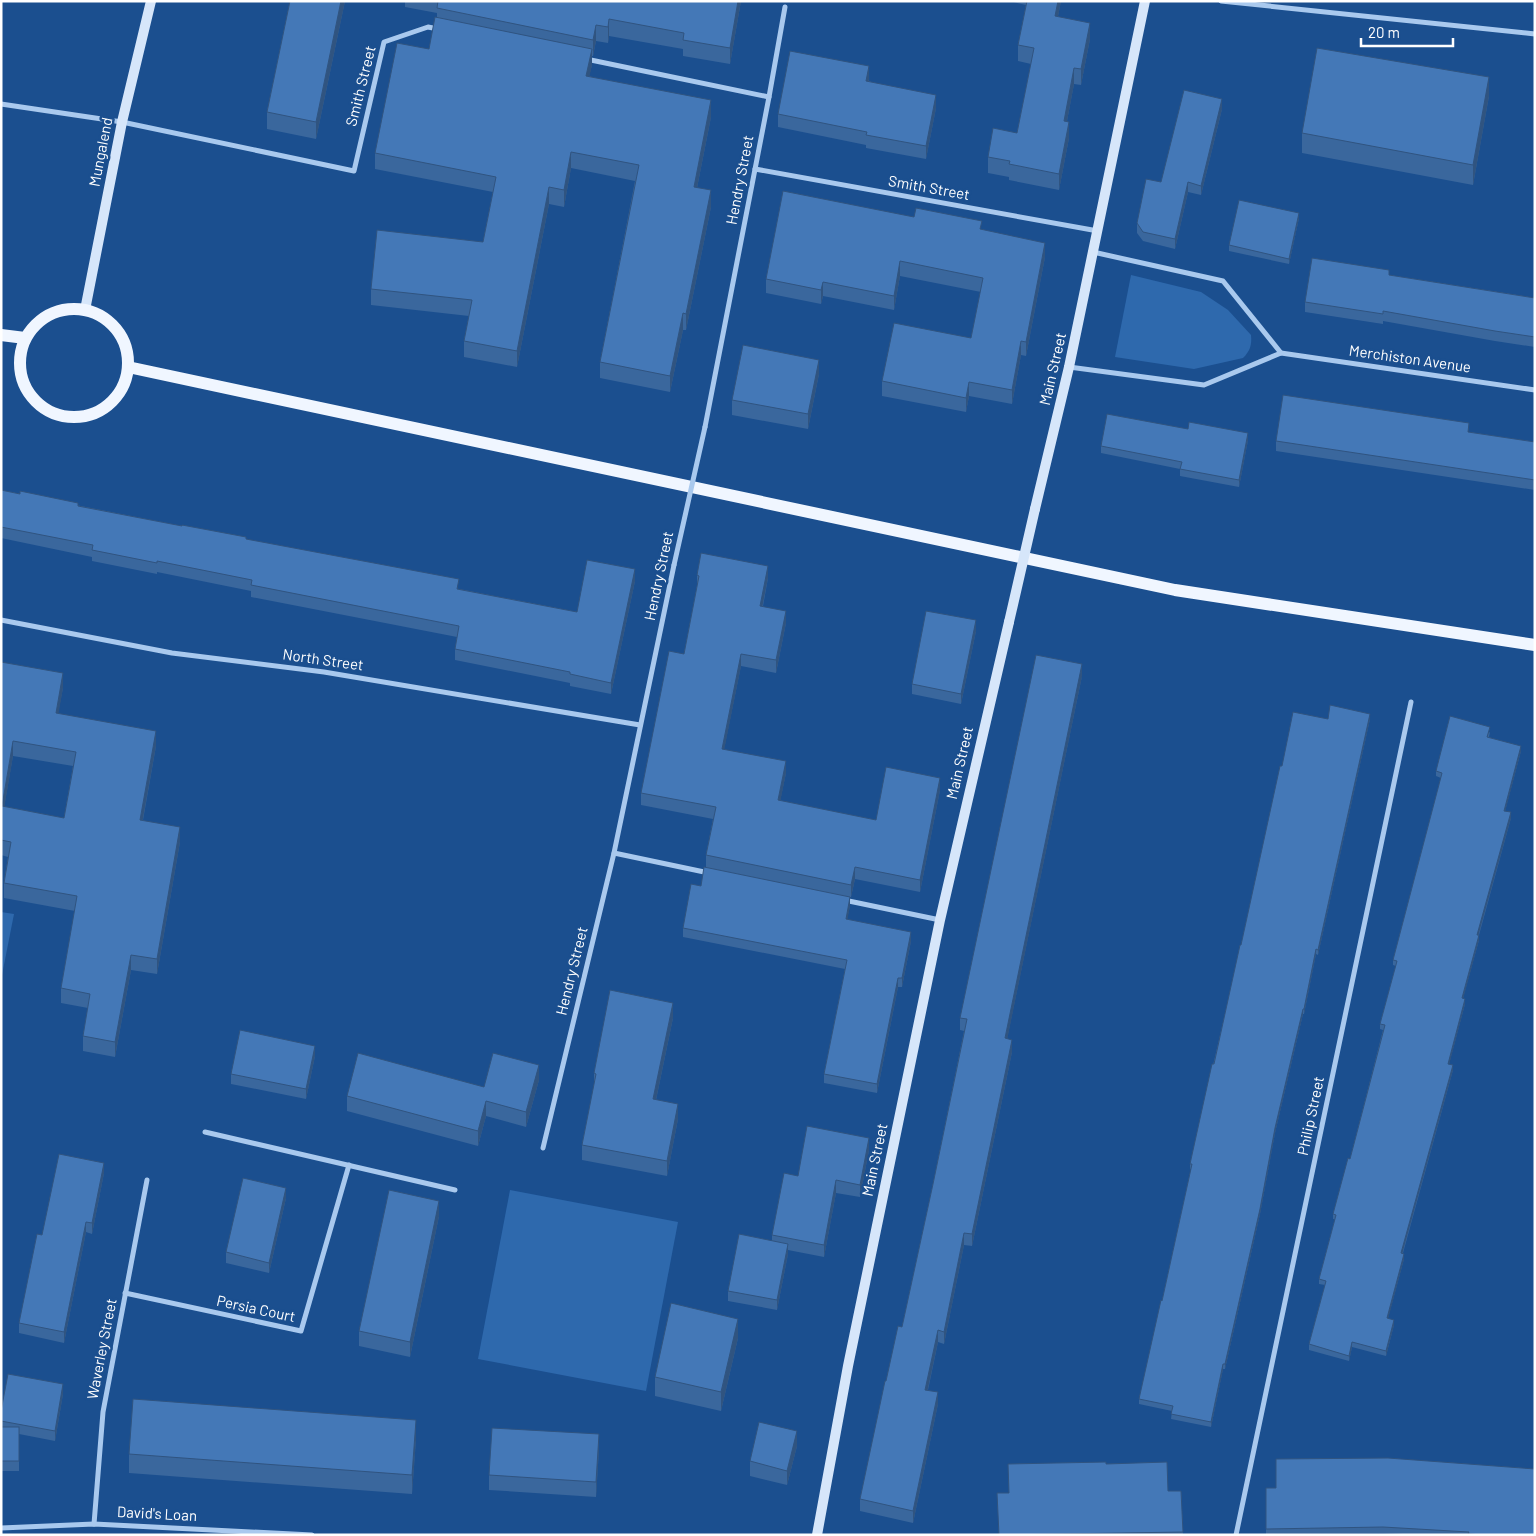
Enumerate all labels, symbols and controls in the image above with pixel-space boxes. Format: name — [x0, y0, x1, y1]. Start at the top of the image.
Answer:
scale bar — [1361, 15, 1454, 47]
text: 20 m — [1368, 23, 1400, 41]
street label: Smith Street — [341, 44, 379, 128]
street label: Mungalend — [84, 116, 116, 188]
street label: Hendry Street — [722, 134, 757, 226]
street label: Smith Street — [887, 171, 971, 203]
street label: Main Street — [1035, 331, 1069, 407]
street label: Merchiston Avenue — [1348, 341, 1472, 375]
street label: Hendry Street — [640, 530, 676, 622]
street label: North Street — [282, 644, 365, 674]
street label: Main Street — [942, 725, 976, 801]
street label: Hendry Street — [551, 925, 591, 1017]
street label: Philip Street — [1293, 1075, 1327, 1157]
street label: Main Street — [857, 1122, 891, 1198]
street label: Persia Court — [215, 1291, 297, 1325]
street label: Waverley Street — [82, 1297, 120, 1401]
street label: David's Loan — [117, 1502, 198, 1524]

